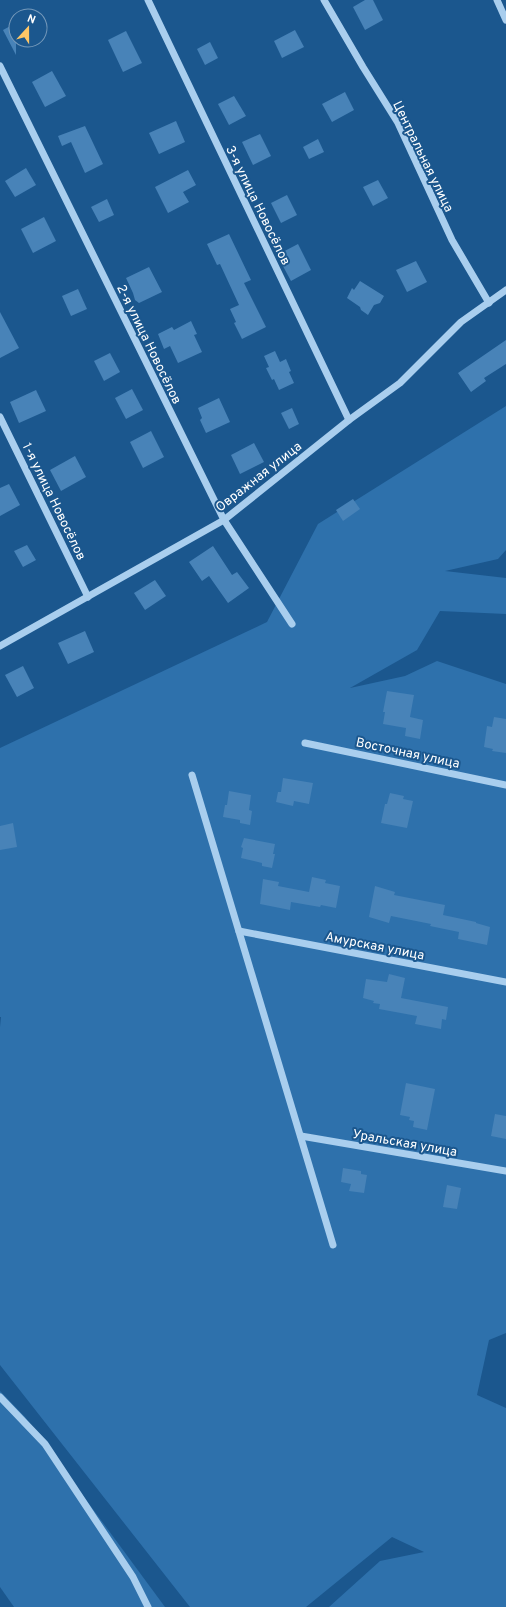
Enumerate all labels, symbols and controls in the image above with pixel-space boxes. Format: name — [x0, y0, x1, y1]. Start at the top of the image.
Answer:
north arrow — [8, 8, 48, 48]
text: N — [25, 12, 37, 28]
street label: Центральная улица — [388, 99, 456, 215]
street label: 3-я улица Новосёлов — [221, 144, 293, 268]
street label: 2-я улица Новосёлов — [112, 282, 184, 407]
street label: Овражная улица — [213, 439, 305, 516]
street label: 1-я улица Новосёлов — [18, 441, 89, 563]
street label: Восточная улица — [354, 735, 461, 773]
street label: Амурская улица — [324, 930, 426, 964]
street label: Уральская улица — [351, 1127, 458, 1161]

